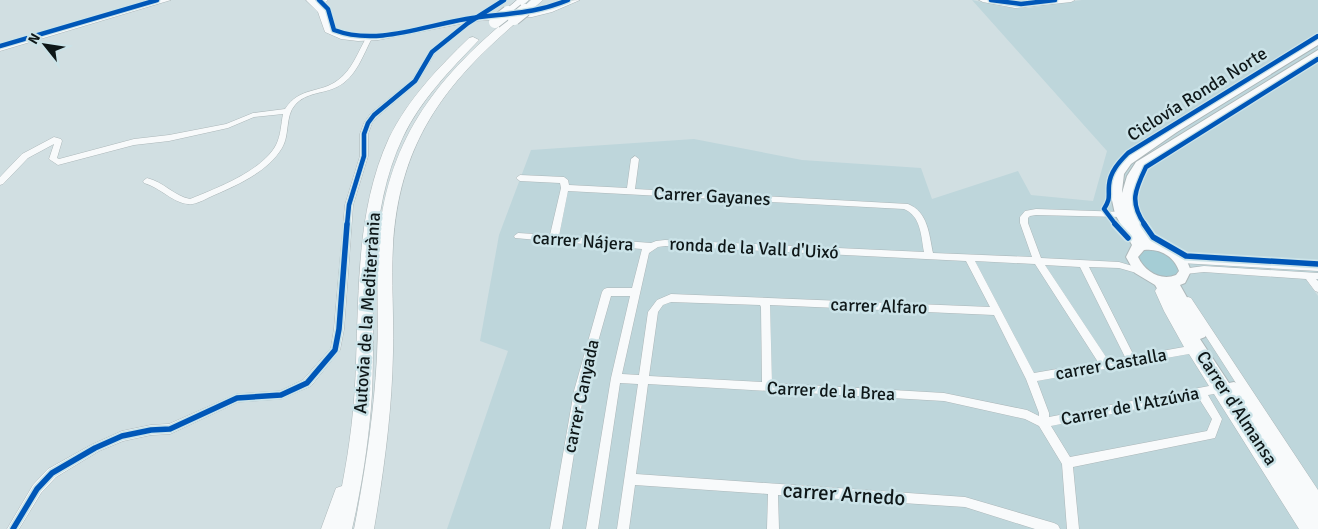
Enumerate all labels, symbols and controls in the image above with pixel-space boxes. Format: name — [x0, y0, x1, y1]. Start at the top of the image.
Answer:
north arrow — [20, 20, 70, 70]
text: N — [24, 30, 44, 47]
street label: Ciclovía Ronda Norte — [1123, 42, 1271, 146]
street label: Carrer Gayanes — [653, 182, 771, 210]
street label: Autovia de la Mediterrània — [349, 212, 385, 414]
street label: carrer Nájera — [532, 226, 634, 256]
street label: ronda de la Vall d'Uixó — [669, 233, 839, 263]
street label: carrer Alfaro — [830, 293, 928, 319]
street label: carrer Canyada — [558, 337, 604, 455]
street label: carrer Castalla — [1054, 343, 1168, 385]
street label: Carrer d'Almansa — [1192, 347, 1282, 469]
street label: Carrer de la Brea — [766, 377, 896, 405]
street label: Carrer de l'Atzúvia — [1059, 382, 1201, 430]
street label: carrer Arnedo — [782, 477, 906, 511]

